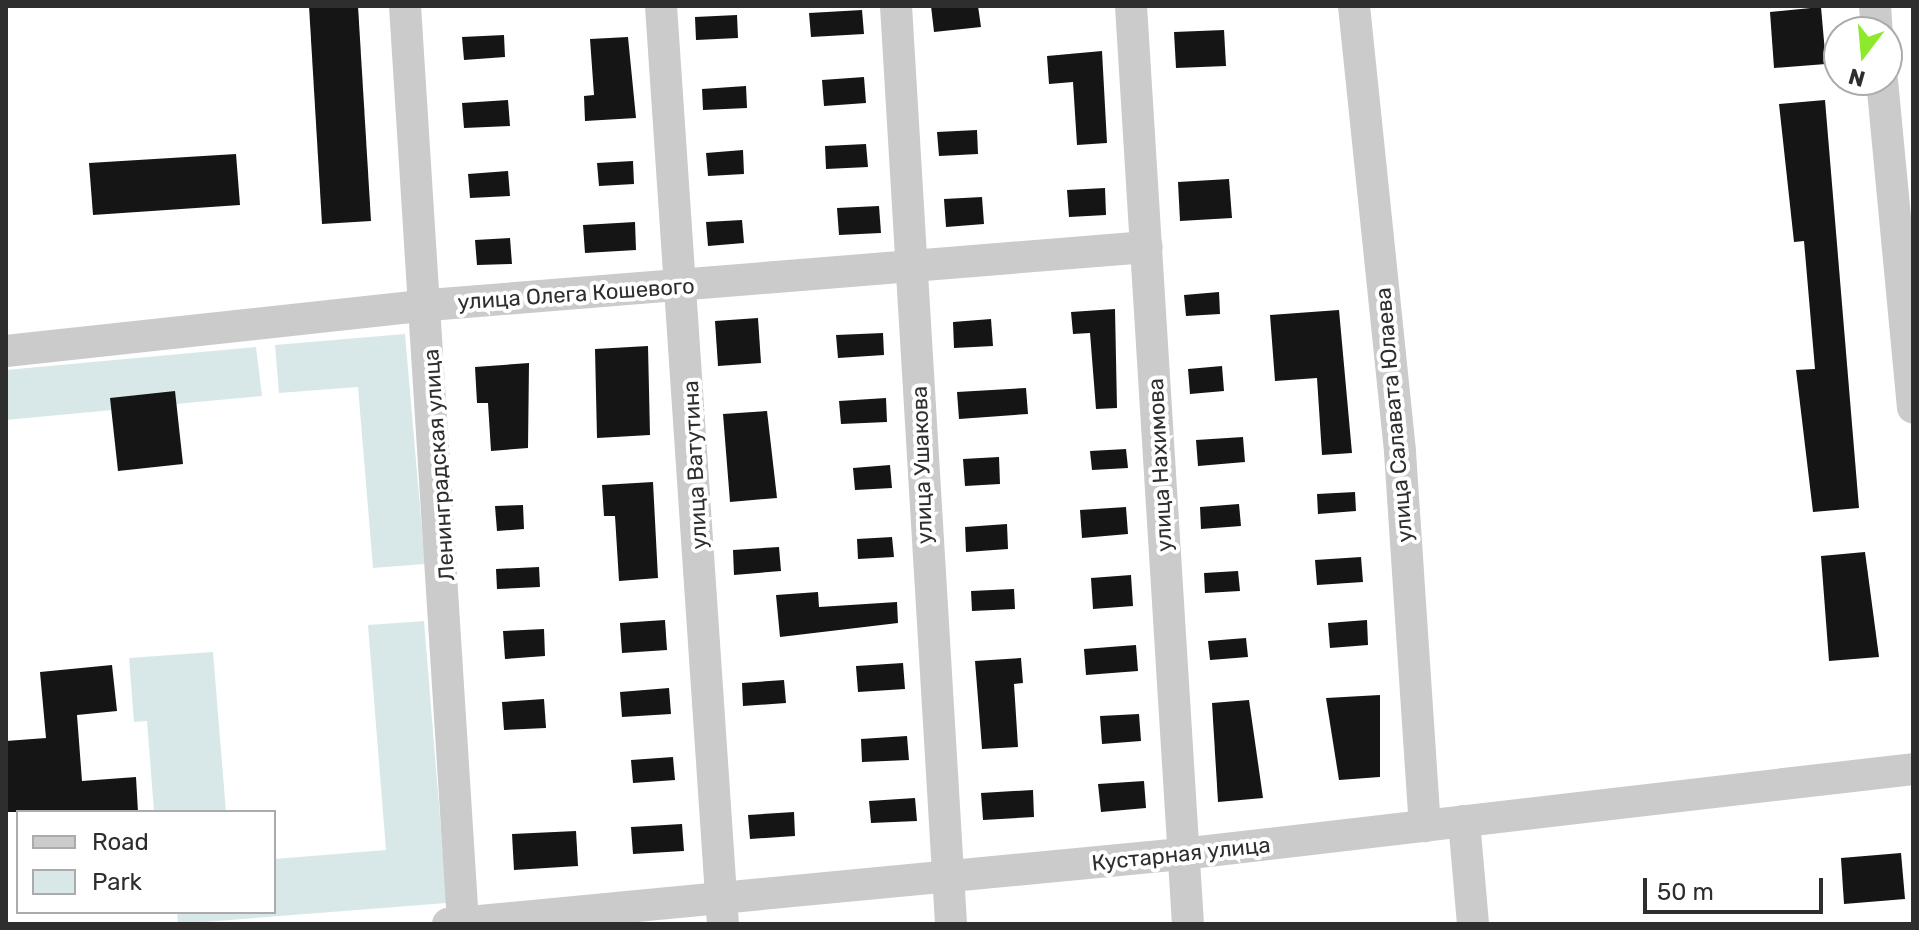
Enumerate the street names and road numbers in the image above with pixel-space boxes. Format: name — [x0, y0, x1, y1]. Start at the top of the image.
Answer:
street label: улица Олега Кошевого — [456, 273, 696, 315]
street label: улица Салавата Юлаева — [1370, 286, 1418, 544]
street label: Ленинградская улица — [418, 348, 460, 582]
street label: улица Нахимова — [1142, 377, 1178, 553]
street label: улица Ватутина — [677, 380, 713, 550]
street label: улица Ушакова — [906, 385, 938, 545]
street label: Кустарная улица — [1090, 831, 1272, 877]

